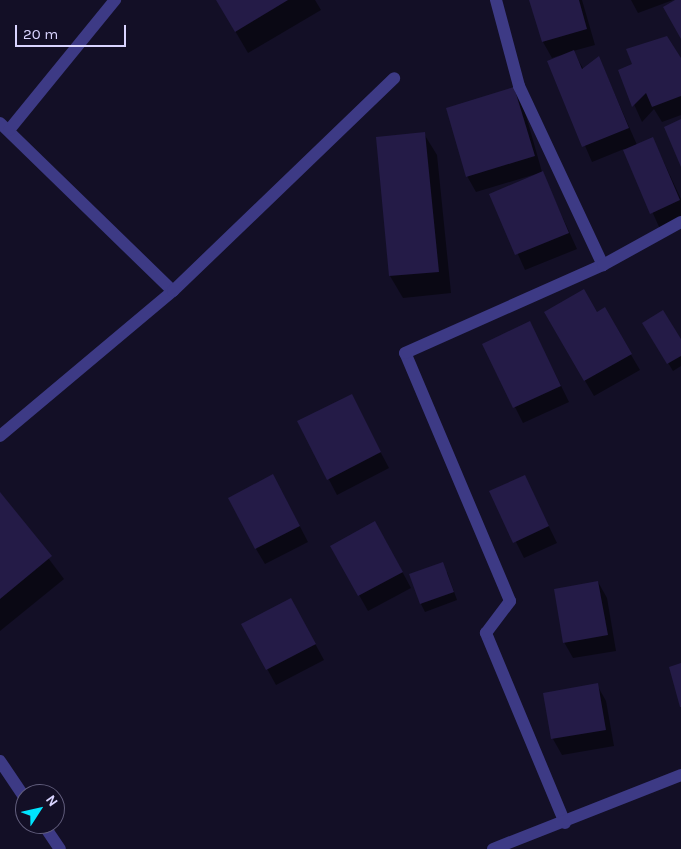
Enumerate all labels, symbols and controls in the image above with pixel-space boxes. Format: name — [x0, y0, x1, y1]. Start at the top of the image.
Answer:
scale bar — [18, 15, 129, 47]
text: 20 m — [23, 25, 58, 43]
north arrow — [15, 784, 65, 834]
text: N — [42, 792, 62, 810]

